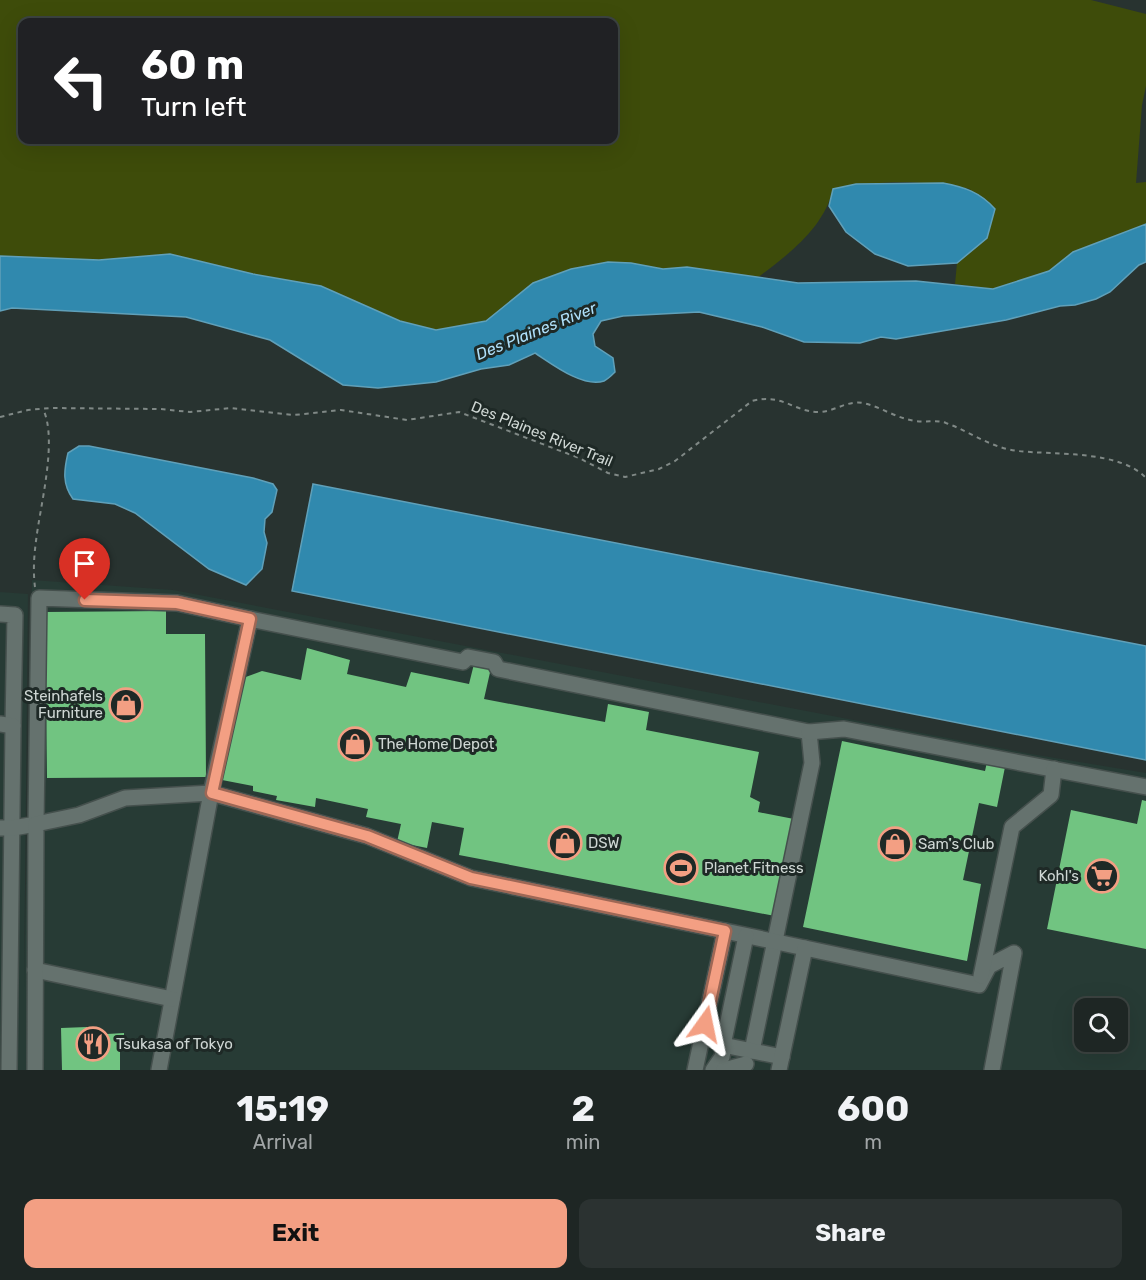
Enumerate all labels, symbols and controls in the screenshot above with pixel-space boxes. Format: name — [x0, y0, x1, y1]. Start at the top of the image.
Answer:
text: 60 m — [141, 40, 244, 90]
icon: left — [42, 42, 120, 120]
text: Turn left — [141, 91, 246, 123]
water label: Des Plaines River — [473, 298, 600, 364]
street label: Des Plaines River Trail — [469, 397, 615, 471]
pin — [59, 538, 110, 600]
icon: arrive — [68, 547, 101, 580]
place label: Steinhafels Furniture — [24, 687, 103, 722]
shop icon: Steinhafels Furniture — [108, 687, 144, 723]
shop icon: The Home Depot — [337, 726, 373, 762]
place label: The Home Depot — [378, 735, 495, 753]
shop icon: DSW — [547, 825, 583, 861]
shop icon: Sam's Club — [877, 826, 913, 862]
place label: DSW — [588, 834, 620, 852]
place label: Sam's Club — [918, 835, 994, 853]
sports icon: Planet Fitness — [663, 850, 699, 886]
supermarket icon: Kohl's — [1084, 858, 1120, 894]
place label: Planet Fitness — [704, 859, 804, 877]
place label: Kohl's — [1038, 867, 1079, 885]
position arrow — [673, 992, 737, 1056]
map controls — [1074, 998, 1128, 1052]
button: search — [1074, 998, 1128, 1052]
restaurant icon: Tsukasa of Tokyo — [75, 1026, 111, 1062]
place label: Tsukasa of Tokyo — [116, 1035, 233, 1053]
text: 15:19 — [237, 1087, 329, 1130]
text: 2 — [571, 1087, 595, 1130]
text: 600 — [837, 1087, 909, 1130]
text: Arrival — [253, 1130, 313, 1154]
text: min — [566, 1130, 600, 1154]
text: m — [864, 1130, 882, 1154]
button: Exit — [24, 1199, 567, 1268]
button: Share — [579, 1199, 1122, 1268]

